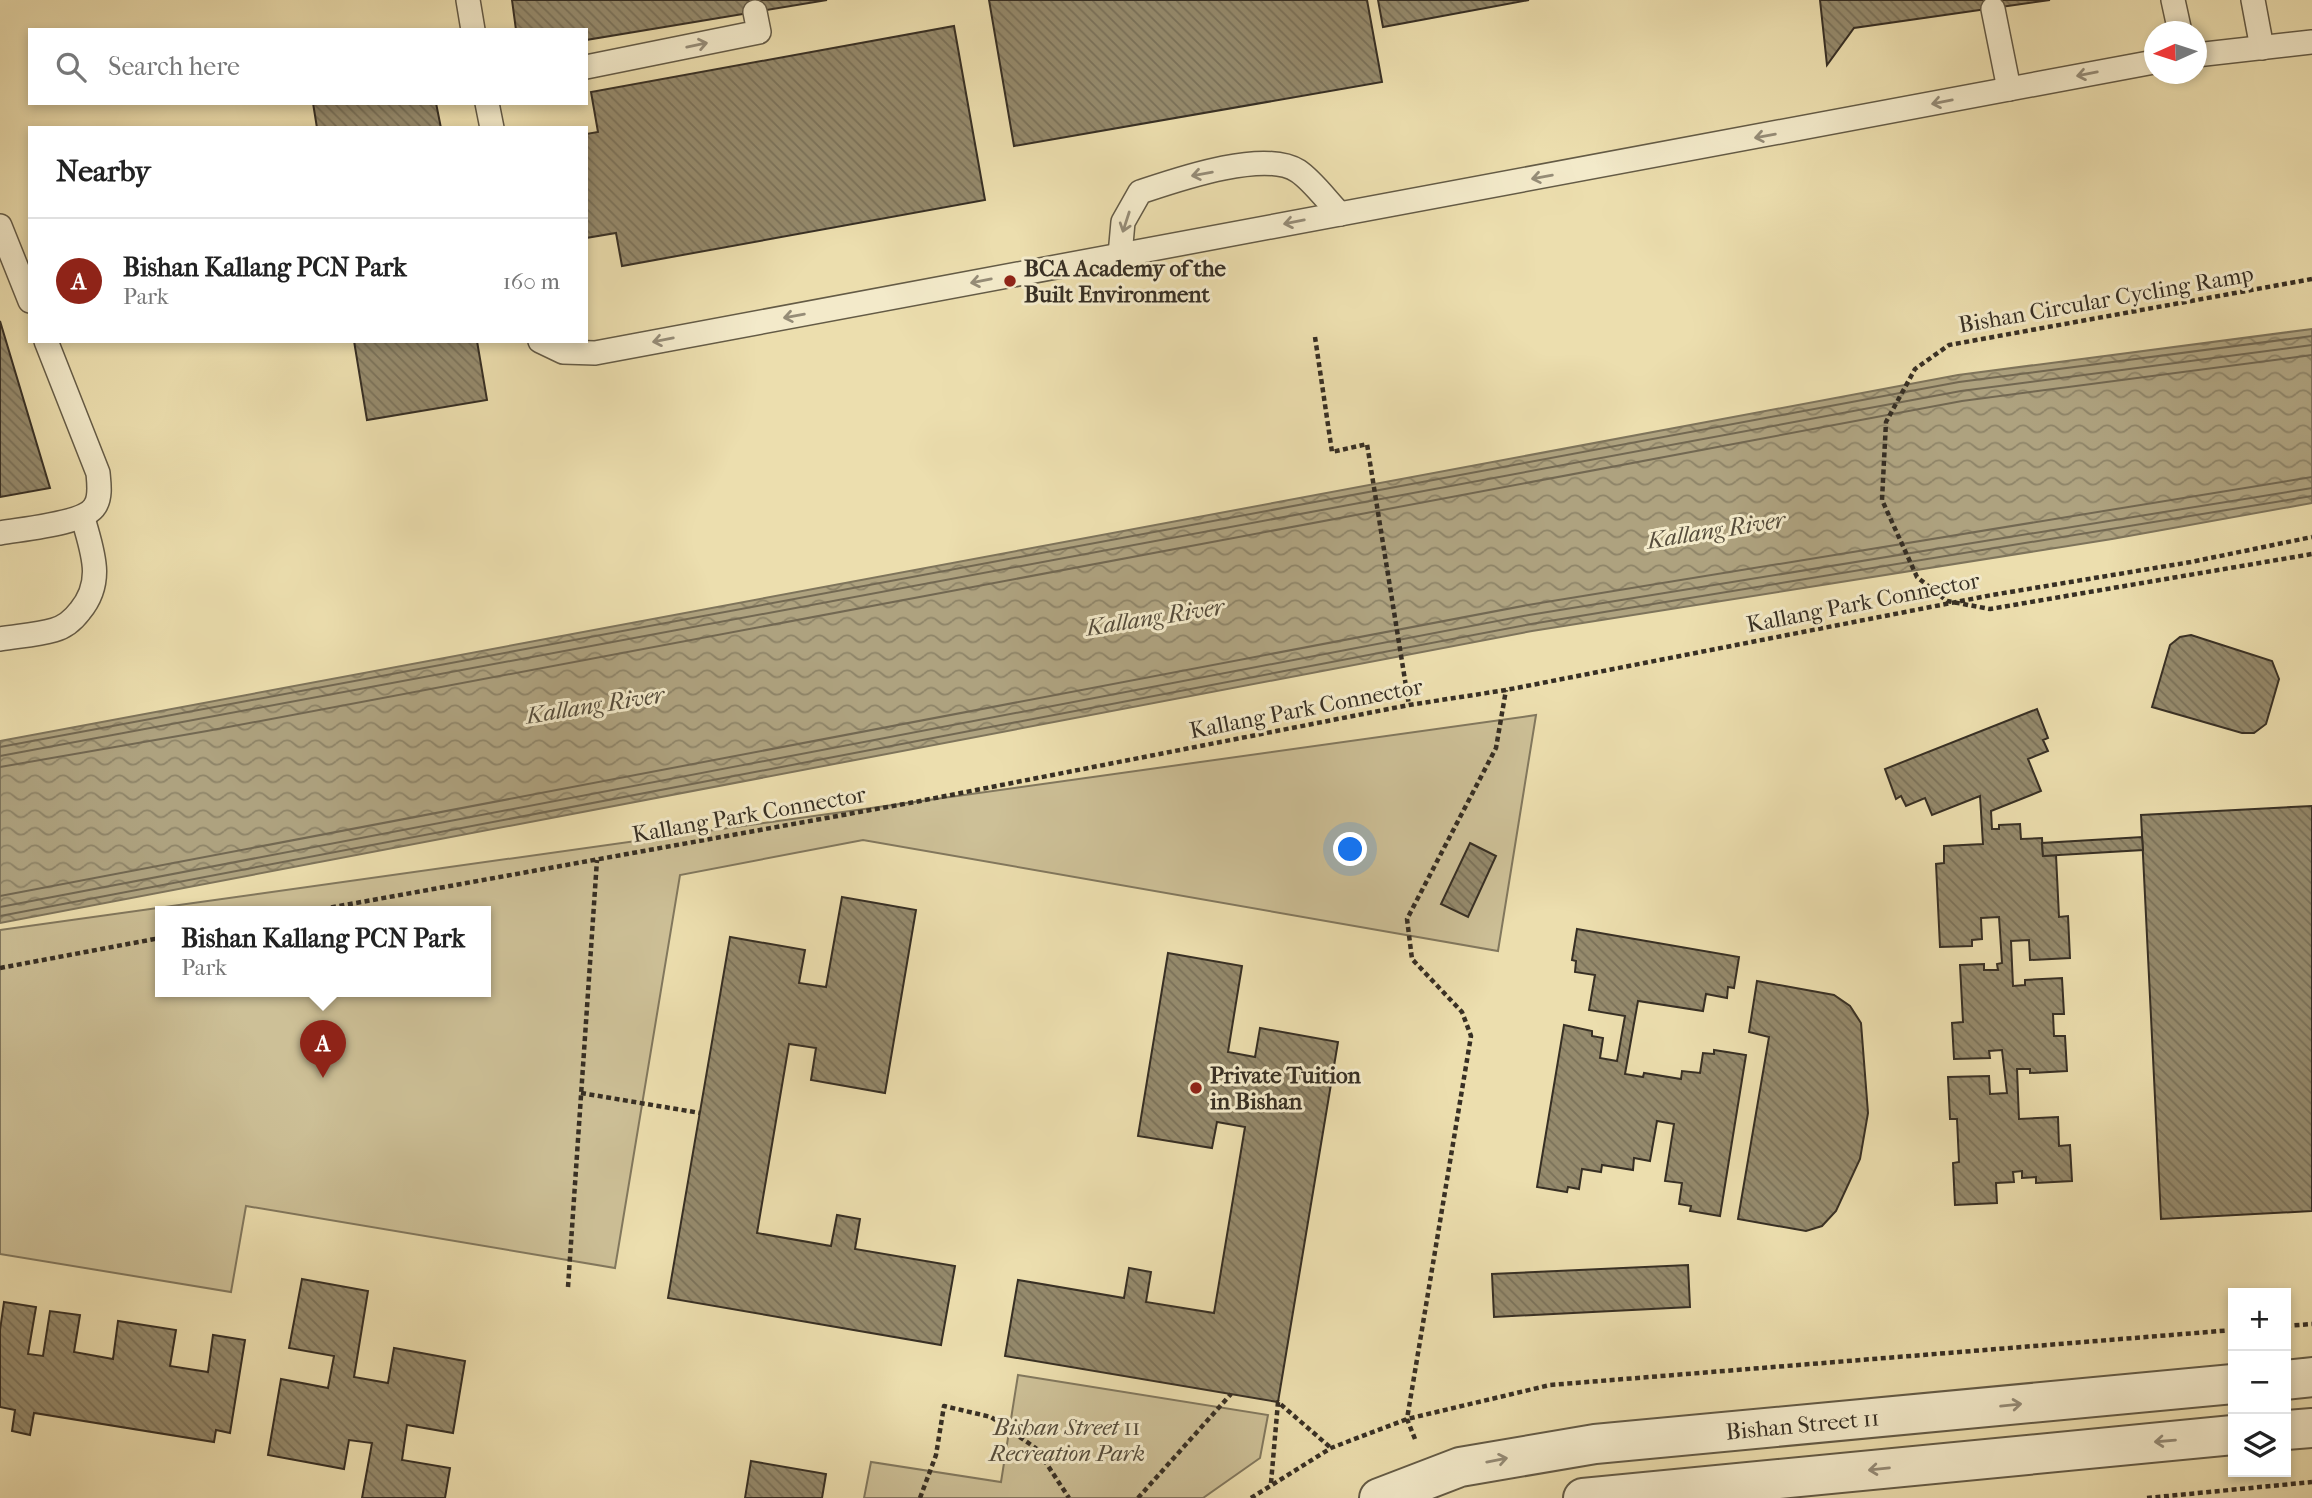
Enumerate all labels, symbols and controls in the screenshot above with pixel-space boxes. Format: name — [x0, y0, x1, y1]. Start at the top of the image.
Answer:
north arrow — [2144, 21, 2207, 84]
search box — [28, 28, 588, 105]
one-way arrow — [685, 38, 708, 52]
icon: search — [52, 48, 90, 86]
text: Search here — [108, 51, 240, 82]
one-way arrow — [2076, 68, 2099, 82]
one-way arrow — [1931, 96, 1954, 109]
one-way arrow — [1754, 129, 1777, 143]
text: Nearby — [56, 154, 151, 189]
one-way arrow — [1191, 168, 1214, 181]
one-way arrow — [1531, 171, 1554, 184]
one-way arrow — [1118, 211, 1131, 233]
one-way arrow — [1283, 216, 1306, 230]
text: Bishan Kallang PCN Park — [123, 252, 407, 283]
place label: BCA Academy of the Built Environment — [1024, 255, 1227, 308]
street label: Bishan Circular Cycling Ramp — [1956, 260, 2256, 339]
text: A — [72, 268, 86, 295]
text: 160 m — [503, 268, 560, 295]
marker: BCA Academy of the Built Environment — [1002, 273, 1018, 289]
one-way arrow — [970, 275, 993, 289]
text: Park — [123, 283, 169, 310]
one-way arrow — [784, 310, 806, 323]
one-way arrow — [652, 334, 675, 348]
water label: Kallang River — [1643, 505, 1789, 555]
street label: Kallang Park Connector — [1744, 567, 1982, 638]
water label: Kallang River — [1082, 592, 1228, 642]
street label: Kallang Park Connector — [1187, 673, 1425, 744]
water label: Kallang River — [522, 680, 668, 730]
street label: Kallang Park Connector — [630, 781, 868, 848]
your location — [1333, 832, 1367, 866]
popup — [155, 906, 491, 997]
text: Bishan Kallang PCN Park — [181, 923, 465, 954]
text: Park — [181, 954, 227, 981]
pin: A — [300, 1020, 346, 1078]
place label: Private Tuition in Bishan — [1209, 1062, 1361, 1115]
marker: Private Tuition in Bishan — [1188, 1080, 1204, 1096]
map controls — [2228, 1288, 2291, 1477]
button: + — [2228, 1288, 2291, 1351]
button: − — [2228, 1351, 2291, 1414]
one-way arrow — [1999, 1398, 2022, 1411]
street label: Bishan Street 11 — [1724, 1404, 1880, 1446]
park label: Bishan Street 11 Recreation Park — [987, 1414, 1145, 1467]
button: layers — [2228, 1414, 2291, 1477]
one-way arrow — [2154, 1435, 2177, 1448]
one-way arrow — [1485, 1452, 1508, 1466]
one-way arrow — [1869, 1462, 1891, 1475]

